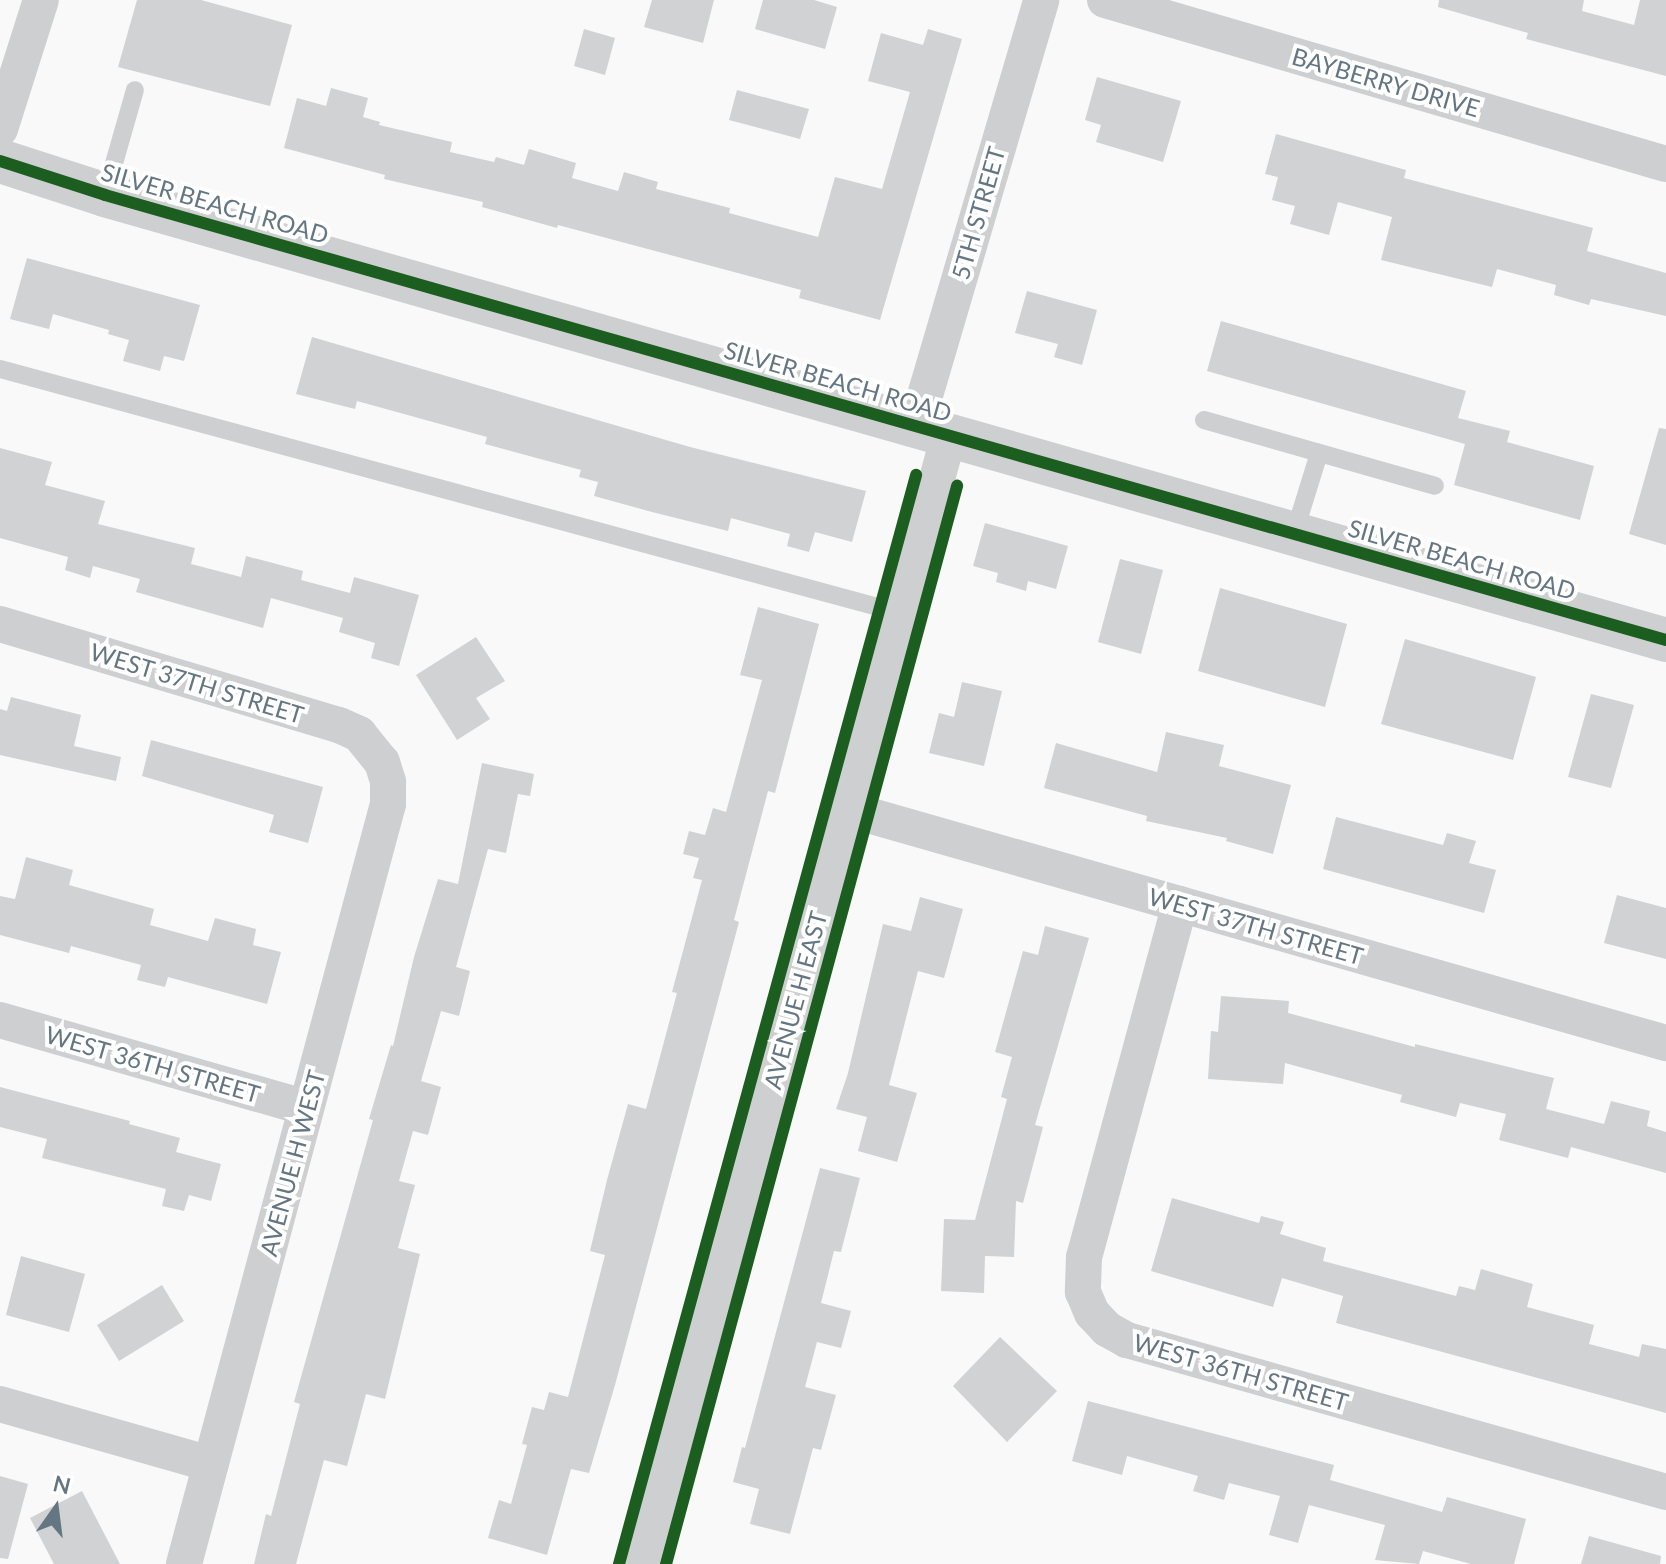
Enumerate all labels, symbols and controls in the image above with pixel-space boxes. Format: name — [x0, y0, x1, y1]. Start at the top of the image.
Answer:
street label: BAYBERRY DRIVE — [1288, 41, 1484, 123]
street label: 5TH STREET — [945, 143, 1011, 283]
street label: SILVER BEACH ROAD — [98, 157, 332, 249]
street label: SILVER BEACH ROAD — [721, 335, 955, 427]
street label: SILVER BEACH ROAD — [1345, 513, 1579, 605]
street label: WEST 37TH STREET — [86, 637, 308, 729]
street label: WEST 37TH STREET — [1145, 881, 1367, 971]
street label: AVENUE H EAST — [757, 908, 833, 1092]
street label: WEST 36TH STREET — [42, 1019, 264, 1109]
street label: AVENUE H WEST — [253, 1067, 331, 1259]
street label: WEST 36TH STREET — [1130, 1327, 1352, 1417]
north arrow — [16, 1468, 96, 1548]
text: N — [50, 1469, 73, 1499]

